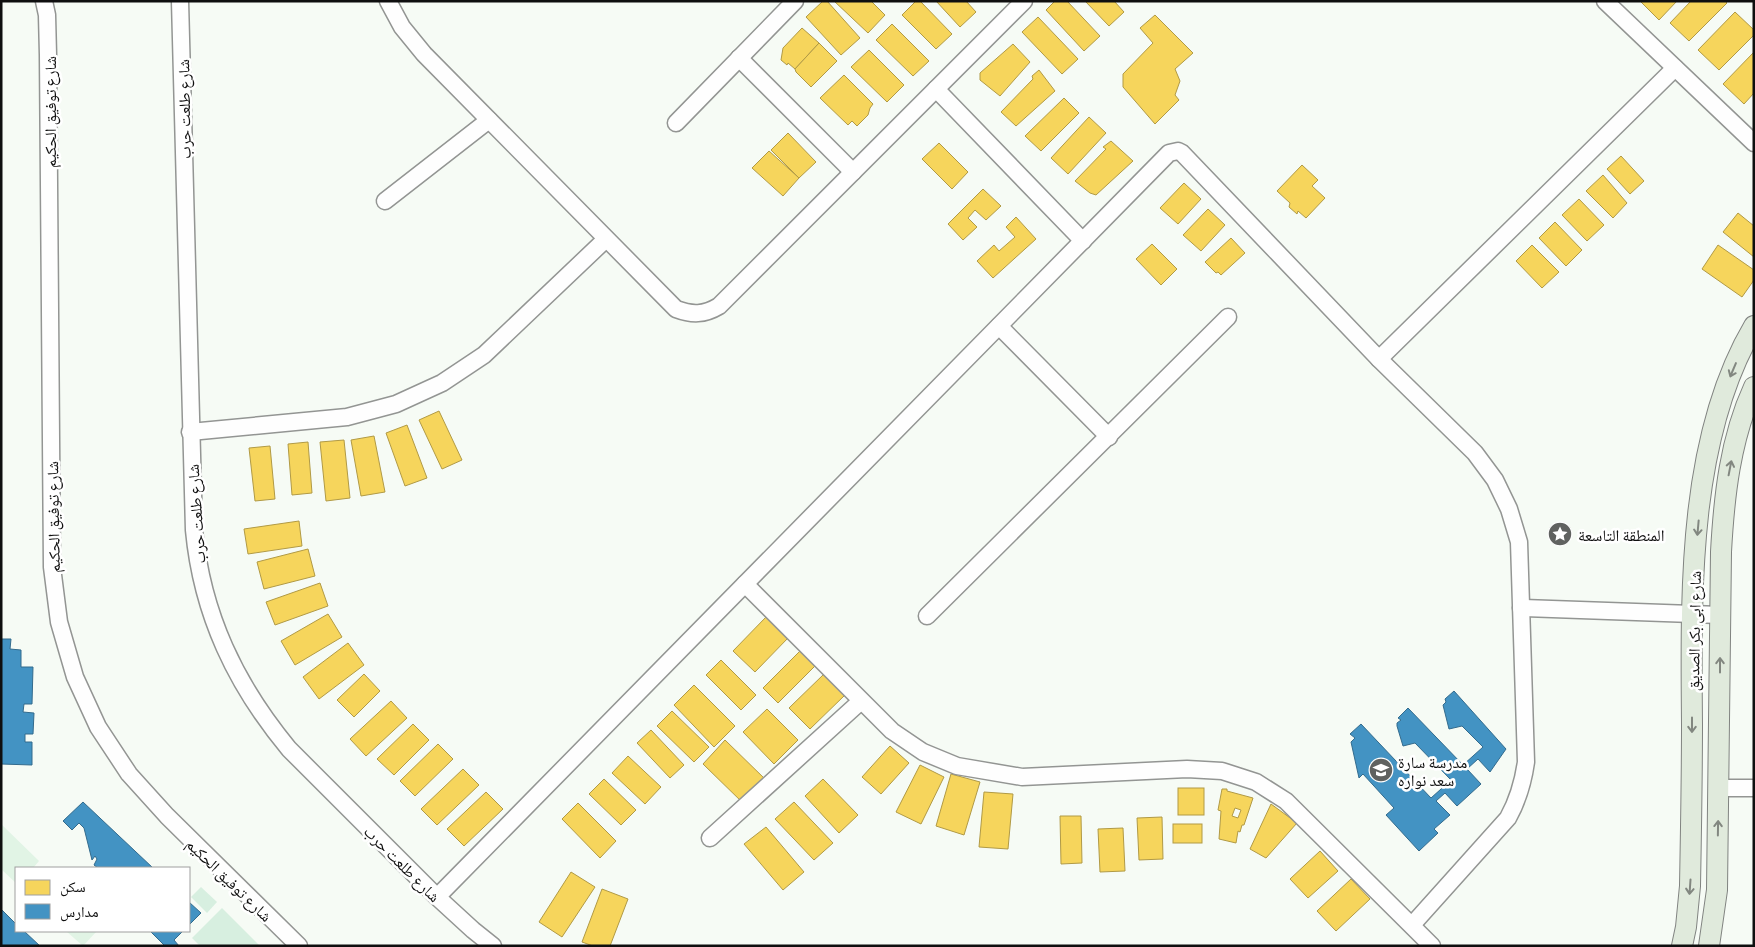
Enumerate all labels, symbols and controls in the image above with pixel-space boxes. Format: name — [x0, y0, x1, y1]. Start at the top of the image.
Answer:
street label: شارع توفيق الحكيم — [37, 56, 61, 168]
street label: شارع طلعت حرب — [170, 59, 196, 159]
one-way arrow — [1728, 362, 1738, 377]
street label: شارع توفيق الحكيم — [39, 461, 65, 573]
one-way arrow — [1726, 461, 1735, 477]
street label: شارع طلعت حرب — [180, 463, 210, 565]
one-way arrow — [1693, 519, 1702, 535]
place icon: المنطقة التاسعة — [1547, 521, 1573, 547]
place label: المنطقة التاسعة — [1578, 522, 1665, 546]
street label: شارع ابى بكر الصديق — [1680, 571, 1706, 691]
one-way arrow — [1715, 657, 1725, 674]
one-way arrow — [1687, 716, 1697, 733]
place label: مدرسة سارة سعد نواره — [1398, 749, 1467, 791]
school or university icon: مدرسة سارة سعد نواره — [1368, 757, 1394, 783]
street label: شارع طلعت حرب — [359, 819, 447, 907]
one-way arrow — [1713, 820, 1723, 836]
street label: شارع توفيق الحكيم — [181, 831, 279, 927]
legend — [15, 867, 190, 932]
text: سكن — [60, 874, 86, 897]
one-way arrow — [1685, 879, 1695, 895]
text: مدارس — [60, 899, 99, 922]

